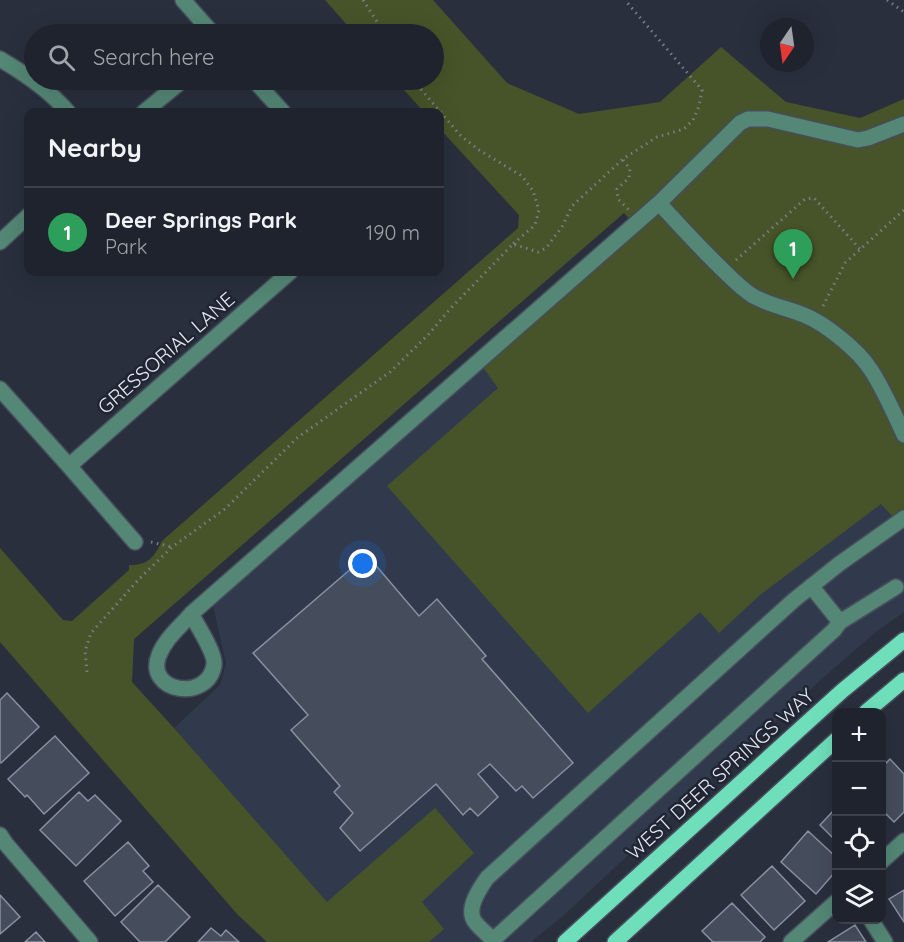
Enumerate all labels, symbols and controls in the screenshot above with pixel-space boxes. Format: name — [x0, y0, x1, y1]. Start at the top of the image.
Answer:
north arrow — [760, 18, 814, 72]
search box — [24, 24, 444, 90]
icon: search — [45, 41, 78, 74]
text: Search here — [93, 43, 214, 71]
text: Nearby — [48, 131, 142, 164]
text: Deer Springs Park — [105, 206, 297, 234]
text: 1 — [64, 220, 71, 245]
text: 190 m — [366, 220, 420, 245]
pin: 1 — [774, 230, 812, 279]
text: Park — [105, 234, 147, 259]
street label: GRESSORIAL LANE — [92, 286, 239, 419]
your location — [348, 549, 377, 578]
street label: WEST DEER SPRINGS WAY — [621, 683, 819, 865]
map controls — [832, 708, 886, 924]
button: + — [832, 708, 886, 762]
button: − — [832, 762, 886, 816]
button: locate — [832, 816, 886, 870]
button: layers — [832, 870, 886, 924]

